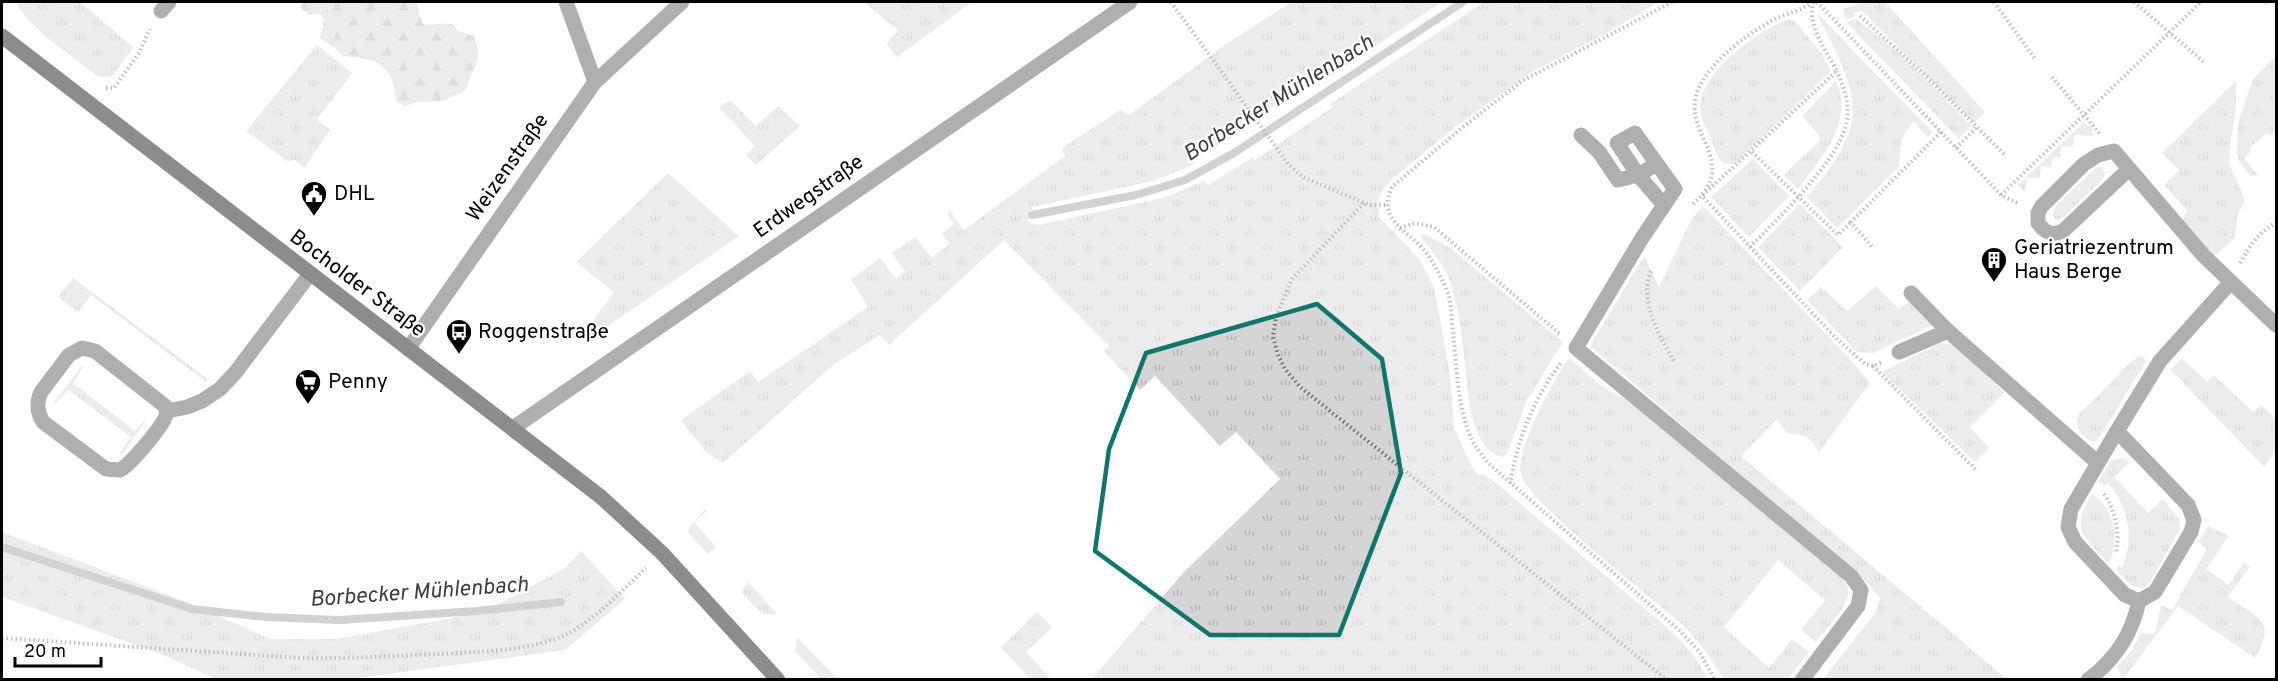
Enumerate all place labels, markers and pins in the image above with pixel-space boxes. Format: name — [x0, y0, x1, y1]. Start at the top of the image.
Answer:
public building icon: DHL — [299, 179, 329, 217]
place label: DHL — [334, 181, 375, 208]
place label: Geriatriezentrum Haus Berge — [2014, 235, 2174, 286]
building icon: Geriatriezentrum Haus Berge — [1979, 245, 2009, 283]
bus stop icon: Roggenstraße — [444, 317, 474, 355]
place label: Roggenstraße — [478, 319, 609, 346]
supermarket icon: Penny — [293, 367, 323, 405]
place label: Penny — [328, 369, 388, 396]

